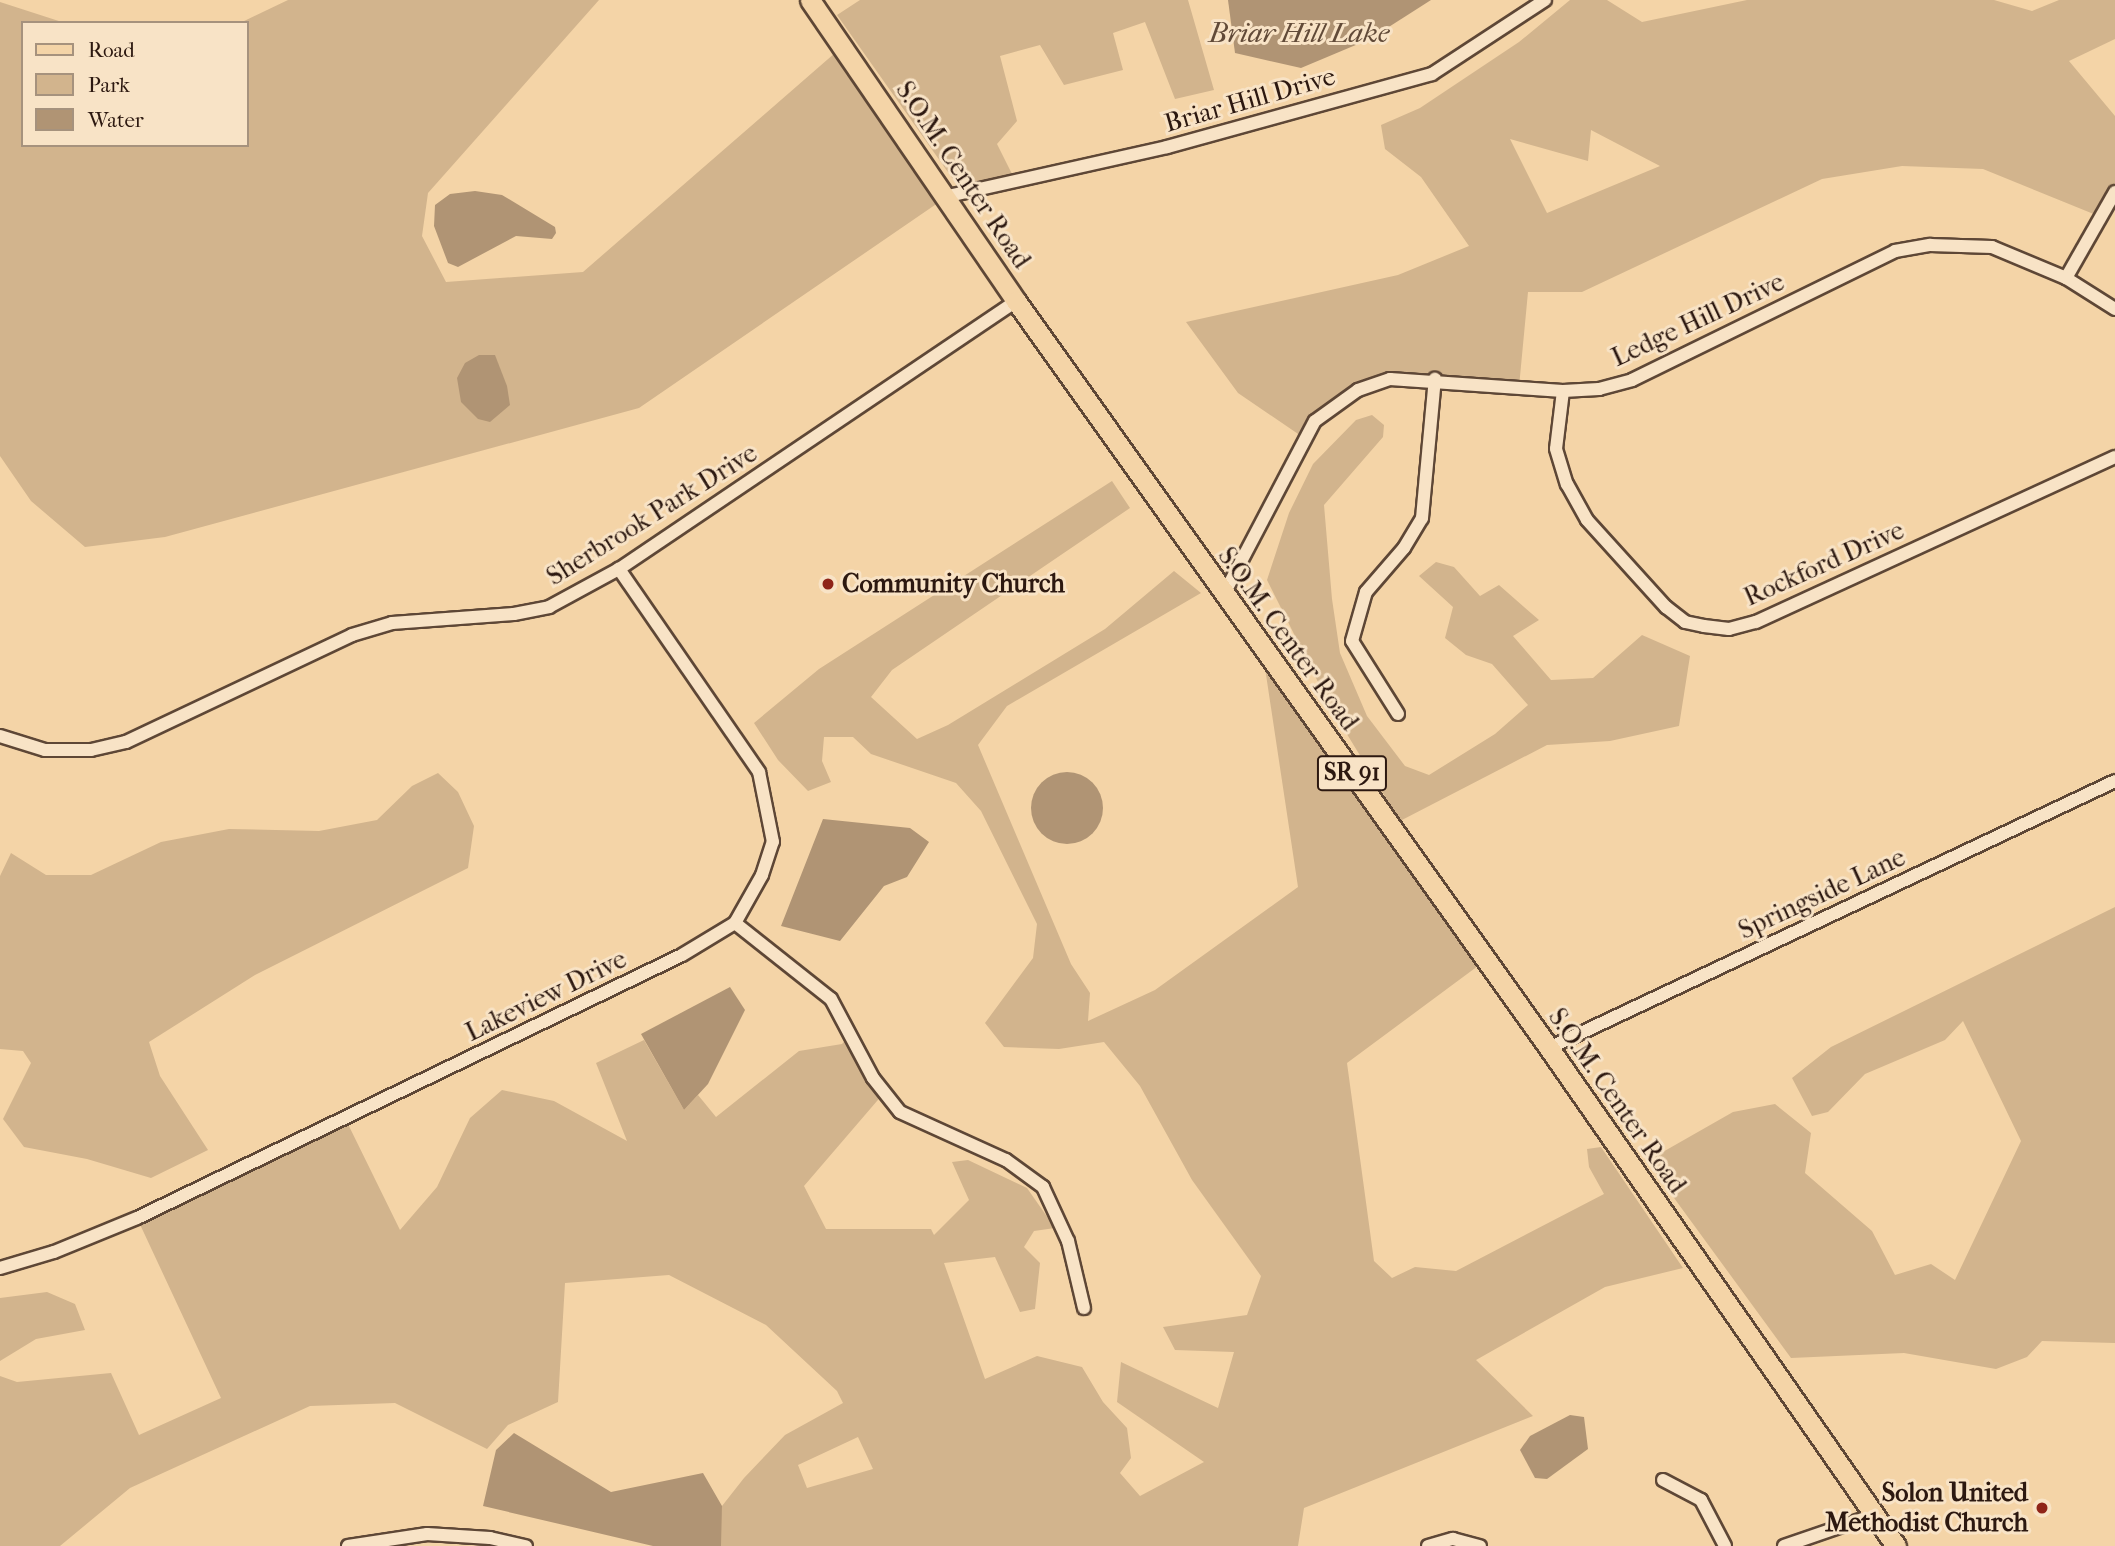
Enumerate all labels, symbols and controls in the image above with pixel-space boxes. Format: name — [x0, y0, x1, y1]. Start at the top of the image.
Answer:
water label: Briar Hill Lake — [1209, 16, 1389, 50]
legend — [21, 21, 248, 147]
text: Road — [88, 38, 135, 62]
street label: Briar Hill Drive — [1161, 61, 1339, 139]
text: Park — [88, 73, 130, 97]
street label: S.O.M. Center Road — [889, 76, 1037, 274]
text: Water — [88, 108, 144, 132]
street label: Ledge Hill Drive — [1607, 266, 1789, 374]
street label: Sherbrook Park Drive — [541, 438, 763, 592]
street label: Rockford Drive — [1739, 515, 1909, 613]
street label: S.O.M. Center Road — [1211, 541, 1365, 737]
place label: Community Church — [842, 568, 1065, 600]
marker: Community Church — [820, 576, 836, 592]
road number: SR 91 — [1315, 752, 1389, 794]
street label: Springside Lane — [1734, 842, 1910, 946]
street label: Lakeview Drive — [461, 944, 631, 1048]
street label: S.O.M. Center Road — [1541, 1002, 1693, 1200]
place label: Solon United Methodist Church — [1825, 1477, 2028, 1538]
marker: Solon United Methodist Church — [2034, 1500, 2050, 1516]

